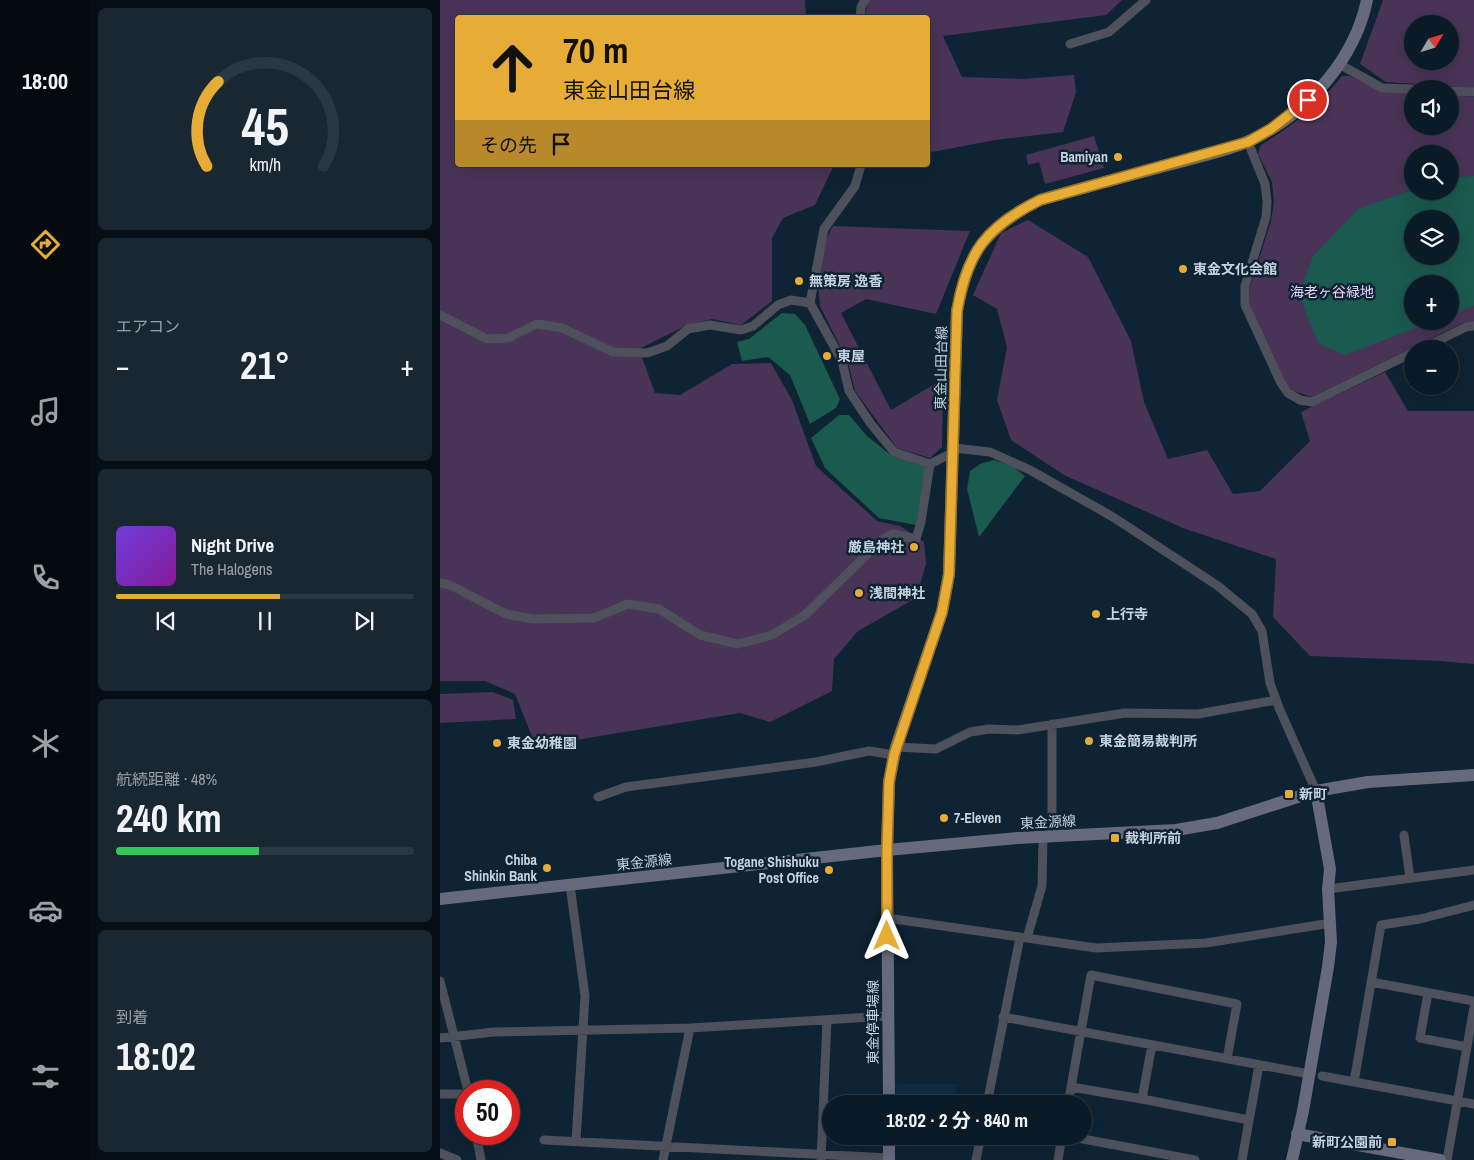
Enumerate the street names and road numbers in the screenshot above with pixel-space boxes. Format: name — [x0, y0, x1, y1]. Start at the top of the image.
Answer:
street label: 東金山田台線 — [931, 326, 951, 410]
street label: 東金源線 — [1020, 812, 1076, 832]
street label: 東金源線 — [615, 850, 673, 874]
street label: 東金停車場線 — [864, 980, 882, 1064]

